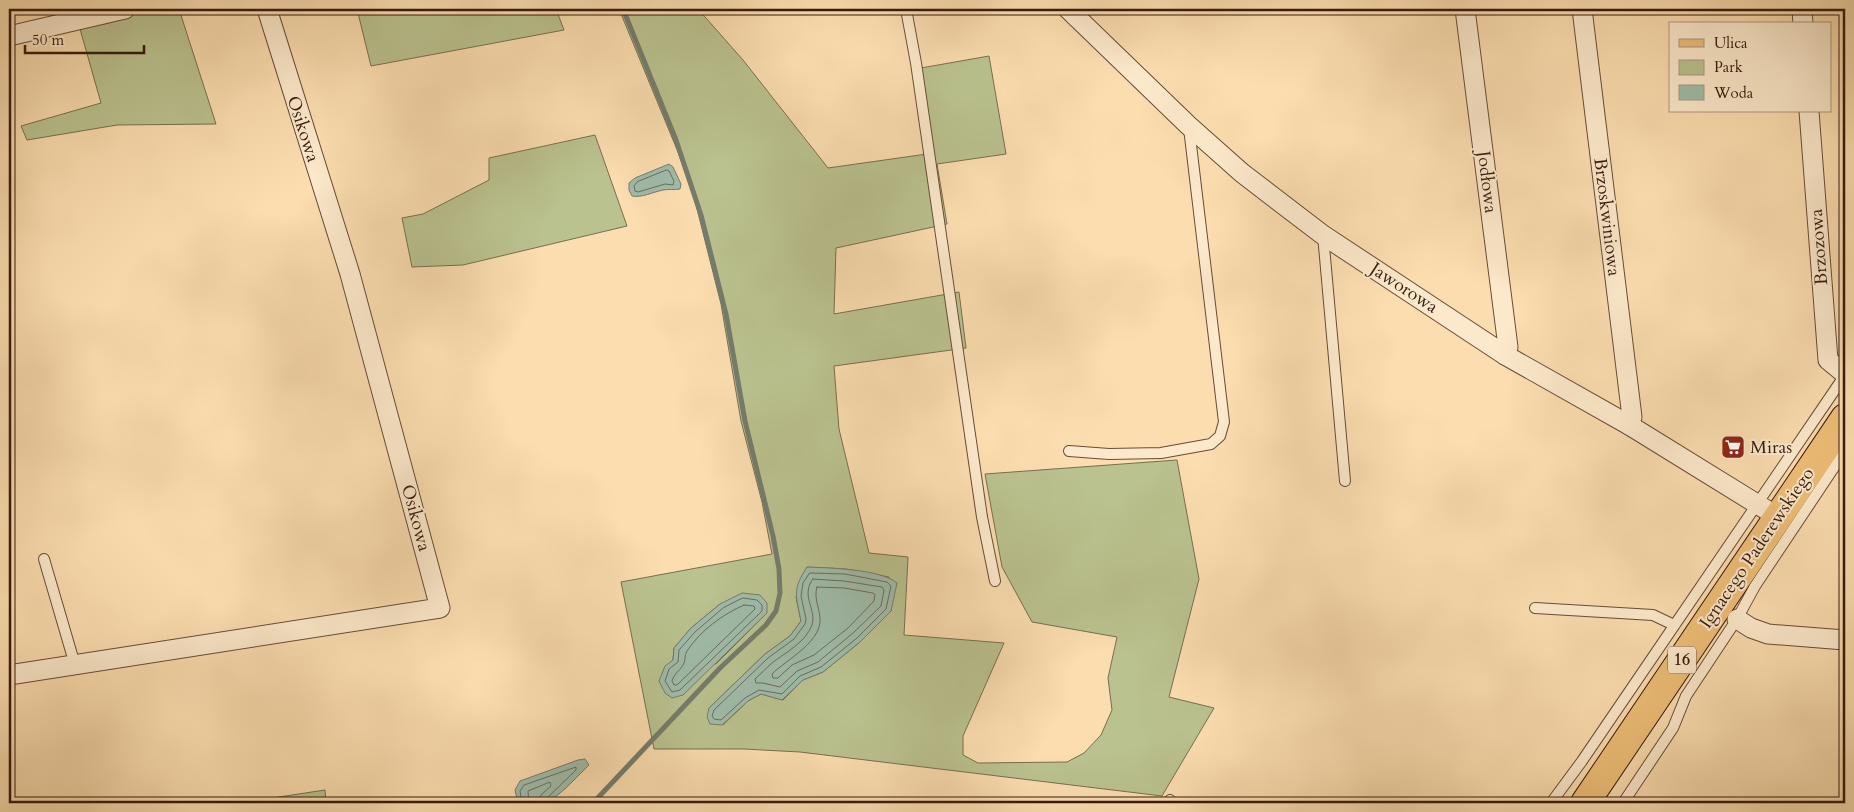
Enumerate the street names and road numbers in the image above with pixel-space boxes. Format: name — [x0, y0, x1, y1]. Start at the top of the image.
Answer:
street label: Osikowa — [281, 93, 325, 166]
street label: Jodłowa — [1470, 147, 1503, 215]
street label: Brzoskwiniowa — [1587, 156, 1627, 278]
street label: Brzozowa — [1804, 208, 1834, 286]
street label: Jaworowa — [1363, 255, 1443, 319]
street label: Ignacego Paderewskiego — [1694, 462, 1820, 633]
street label: Osikowa — [395, 482, 437, 554]
road number: 16 — [1668, 646, 1696, 674]

